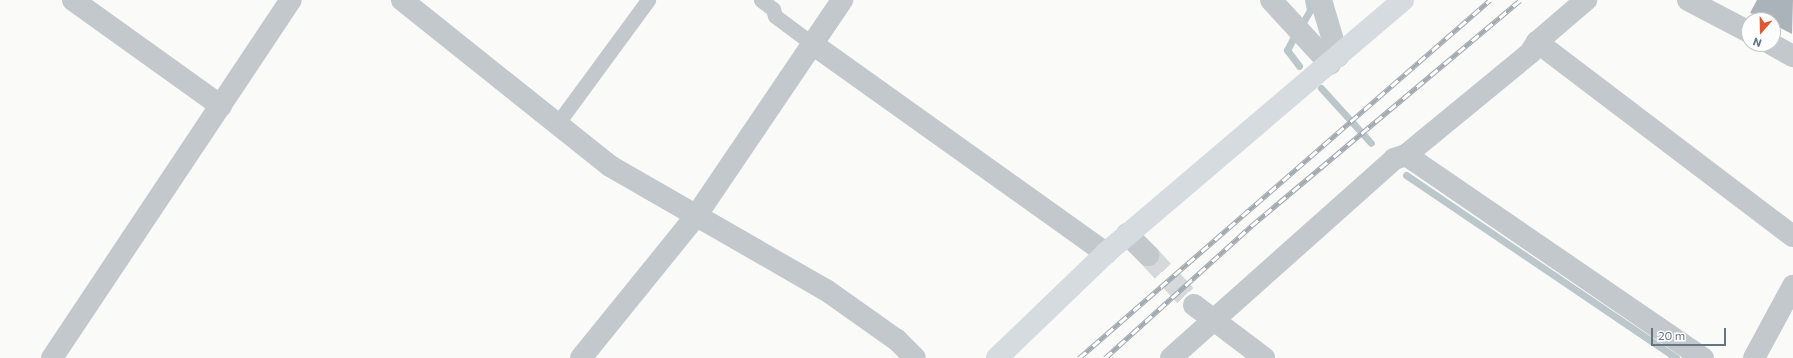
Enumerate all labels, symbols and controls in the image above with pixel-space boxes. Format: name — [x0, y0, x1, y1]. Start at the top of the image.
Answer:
north arrow — [1741, 12, 1781, 52]
text: N — [1751, 35, 1763, 50]
scale bar — [1653, 320, 1728, 346]
text: 20 m — [1658, 328, 1685, 342]

